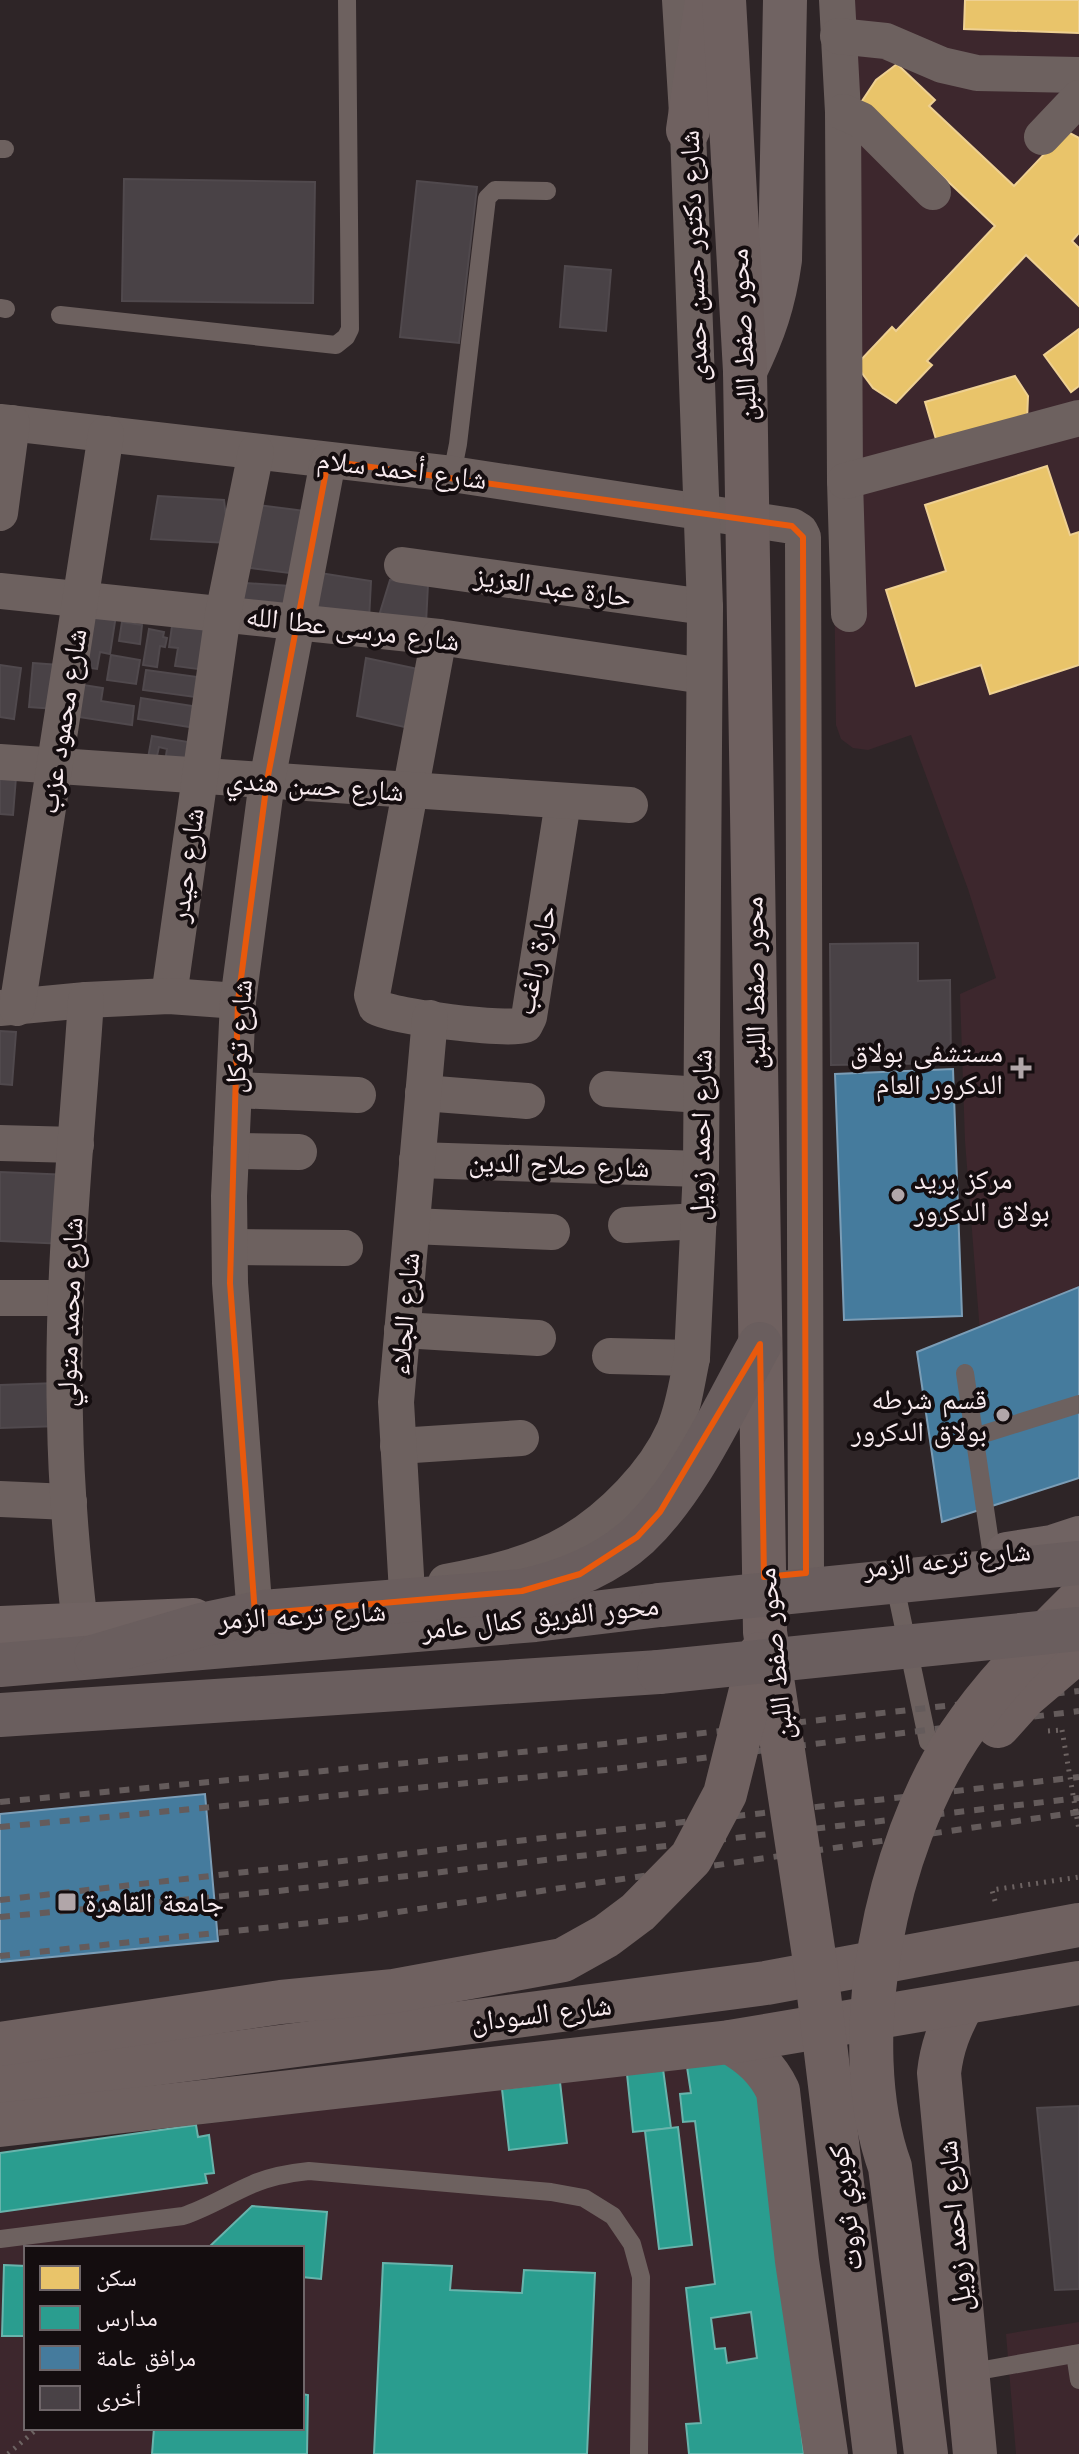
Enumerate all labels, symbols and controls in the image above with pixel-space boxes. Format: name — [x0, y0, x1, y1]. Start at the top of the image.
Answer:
street label: شارع دكتور حسن حمدى — [673, 130, 715, 382]
street label: محور صفط اللبن — [721, 248, 765, 422]
street label: شارع أحمد سلام — [315, 442, 489, 498]
street label: حارة عبد العزيز — [471, 559, 634, 614]
street label: شارع مرسى عطا الله — [244, 599, 461, 659]
street label: شارع محمود عزب — [32, 626, 94, 816]
street label: شارع حسن هندي — [225, 763, 405, 814]
street label: شارع حيدر — [162, 806, 212, 925]
street label: محور صفط اللبن — [736, 896, 774, 1070]
street label: حارة راغب — [508, 902, 563, 1018]
street label: شارع توكل — [218, 978, 260, 1094]
place label: مستشفى بولاق الدكرور العام — [850, 1036, 1003, 1103]
street label: شارع احمد زويل — [683, 1049, 719, 1221]
marker: مستشفى بولاق الدكرور العام — [1010, 1057, 1032, 1079]
street label: شارع صلاح الدين — [468, 1145, 650, 1185]
place label: مركز بريد بولاق الدكرور — [913, 1163, 1050, 1229]
marker: مركز بريد بولاق الدكرور — [889, 1186, 907, 1204]
street label: شارع محمد متولي — [50, 1217, 95, 1408]
street label: شارع الجلاء — [383, 1251, 427, 1377]
place label: قسم شرطه بولاق الدكرور — [850, 1383, 987, 1449]
marker: قسم شرطه بولاق الدكرور — [994, 1406, 1012, 1424]
street label: شارع ترعه الزمر — [861, 1534, 1032, 1586]
street label: محور صفط اللبن — [749, 1566, 801, 1742]
street label: محور الفريق كمال عامر — [419, 1589, 661, 1647]
street label: شارع ترعه الزمر — [216, 1595, 387, 1637]
place label: جامعة القاهرة — [85, 1886, 224, 1919]
marker: جامعة القاهرة — [56, 1891, 78, 1913]
street label: شارع السودان — [469, 1988, 614, 2040]
street label: شارع احمد زويل — [931, 2139, 979, 2313]
street label: كوبري ثروت — [821, 2142, 876, 2273]
legend — [24, 2246, 304, 2430]
text: سكن — [96, 2264, 137, 2292]
text: مدارس — [96, 2304, 158, 2332]
text: مرافق عامة — [96, 2344, 196, 2372]
text: أخرى — [96, 2384, 142, 2412]

